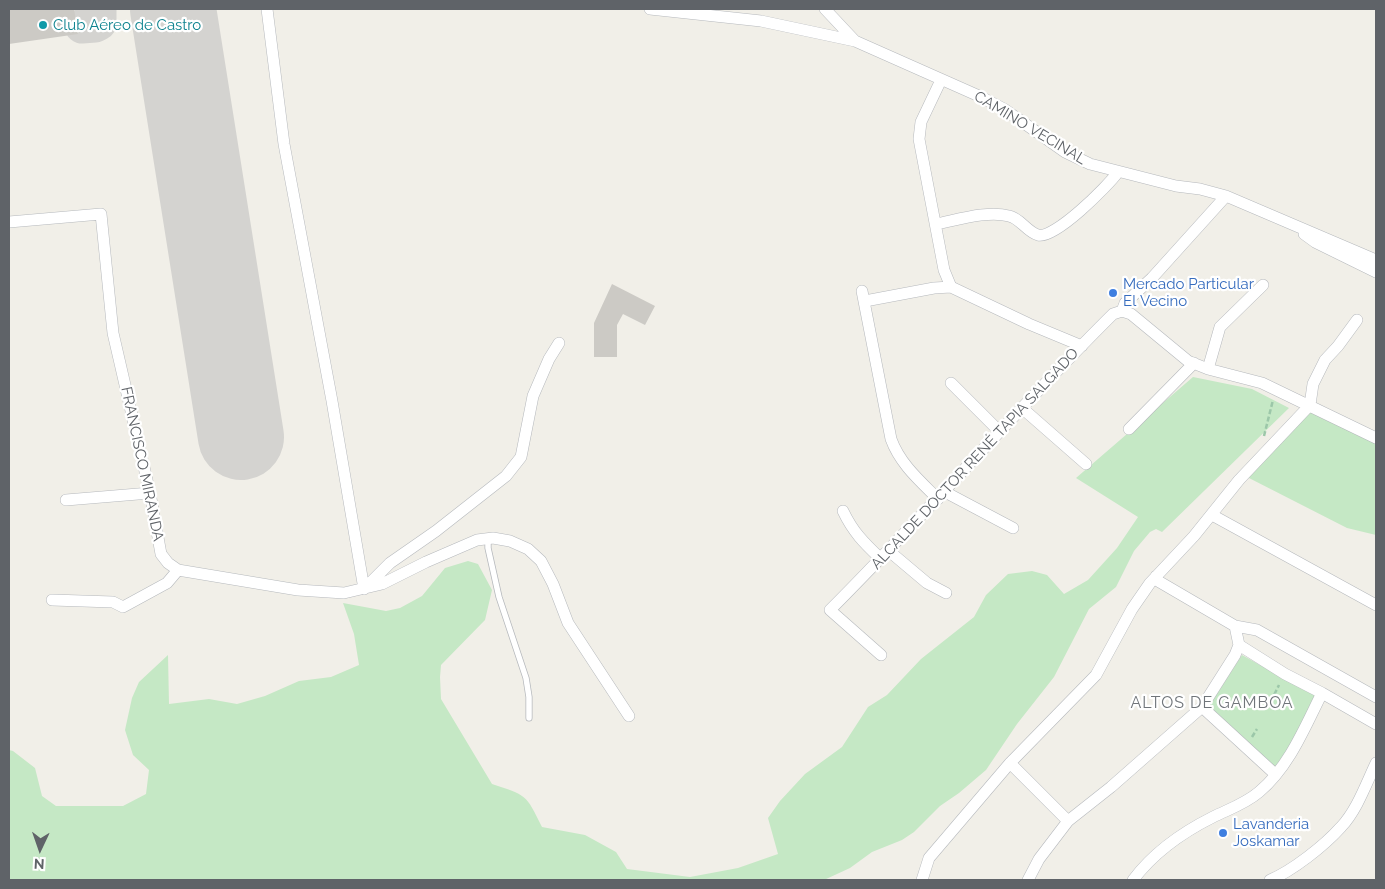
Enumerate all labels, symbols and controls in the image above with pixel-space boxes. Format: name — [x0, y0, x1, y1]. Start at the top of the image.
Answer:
place label: Club Aéreo de Castro — [53, 16, 201, 34]
marker: Club Aéreo de Castro — [37, 19, 49, 31]
street label: CAMINO VECINAL — [971, 87, 1089, 169]
place label: Mercado Particular El Vecino — [1123, 275, 1254, 310]
marker: Mercado Particular El Vecino — [1107, 287, 1119, 299]
street label: ALCALDE DOCTOR RENÉ TAPIA SALGADO — [867, 345, 1083, 573]
street label: FRANCISCO MIRANDA — [117, 385, 167, 543]
district label: ALTOS DE GAMBOA — [1129, 693, 1295, 713]
place label: Lavanderia Joskamar — [1233, 815, 1309, 850]
north arrow — [15, 824, 65, 874]
marker: Lavanderia Joskamar — [1217, 827, 1229, 839]
text: N — [33, 856, 45, 872]

